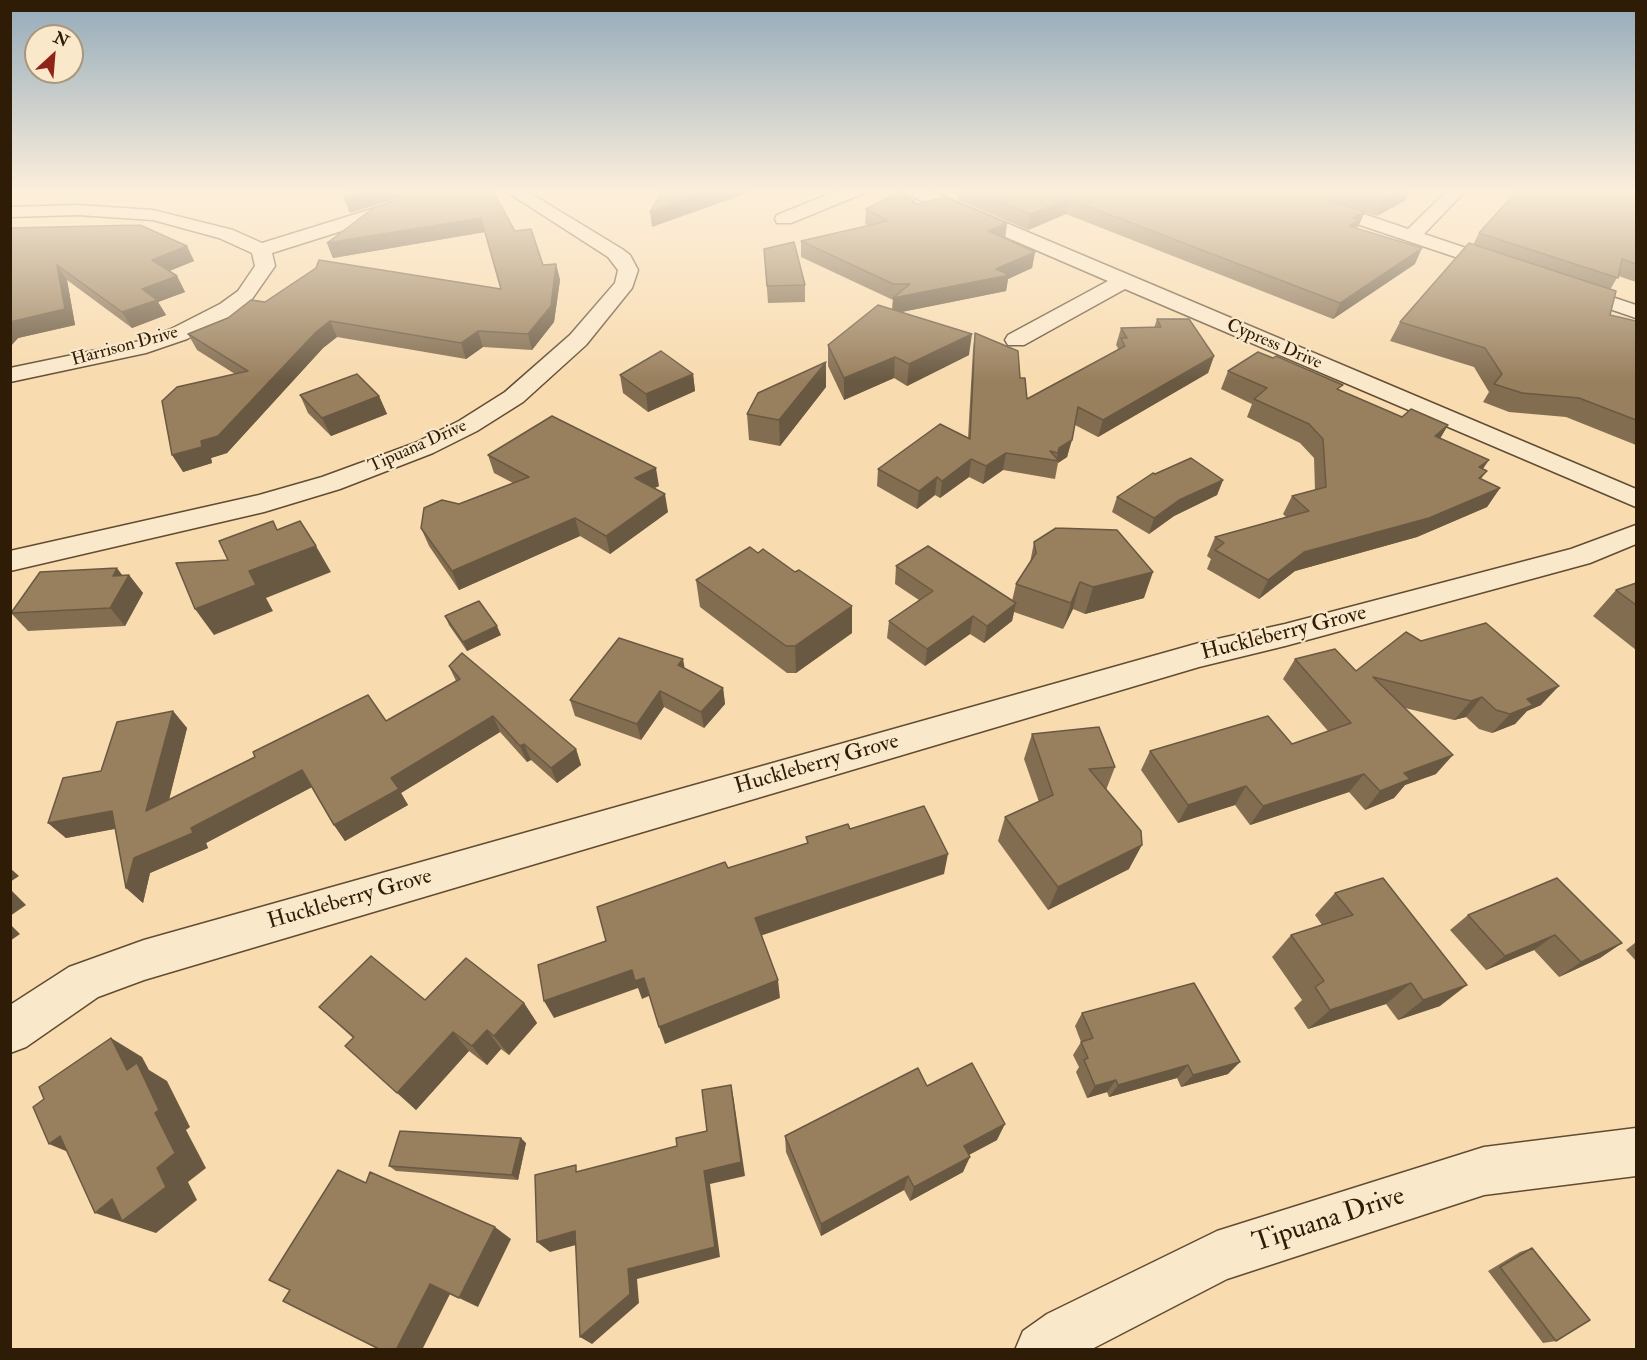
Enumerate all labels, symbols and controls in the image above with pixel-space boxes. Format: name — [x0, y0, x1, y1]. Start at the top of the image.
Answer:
north arrow — [24, 24, 84, 84]
text: N — [50, 27, 72, 52]
street label: Cypress Drive — [1223, 315, 1325, 375]
street label: Harrison Drive — [69, 322, 181, 372]
street label: Tipuana Drive — [366, 416, 470, 478]
street label: Huckleberry Grove — [1199, 601, 1369, 667]
street label: Huckleberry Grove — [732, 729, 902, 801]
street label: Huckleberry Grove — [265, 864, 435, 936]
street label: Tipuana Drive — [1249, 1181, 1409, 1261]

